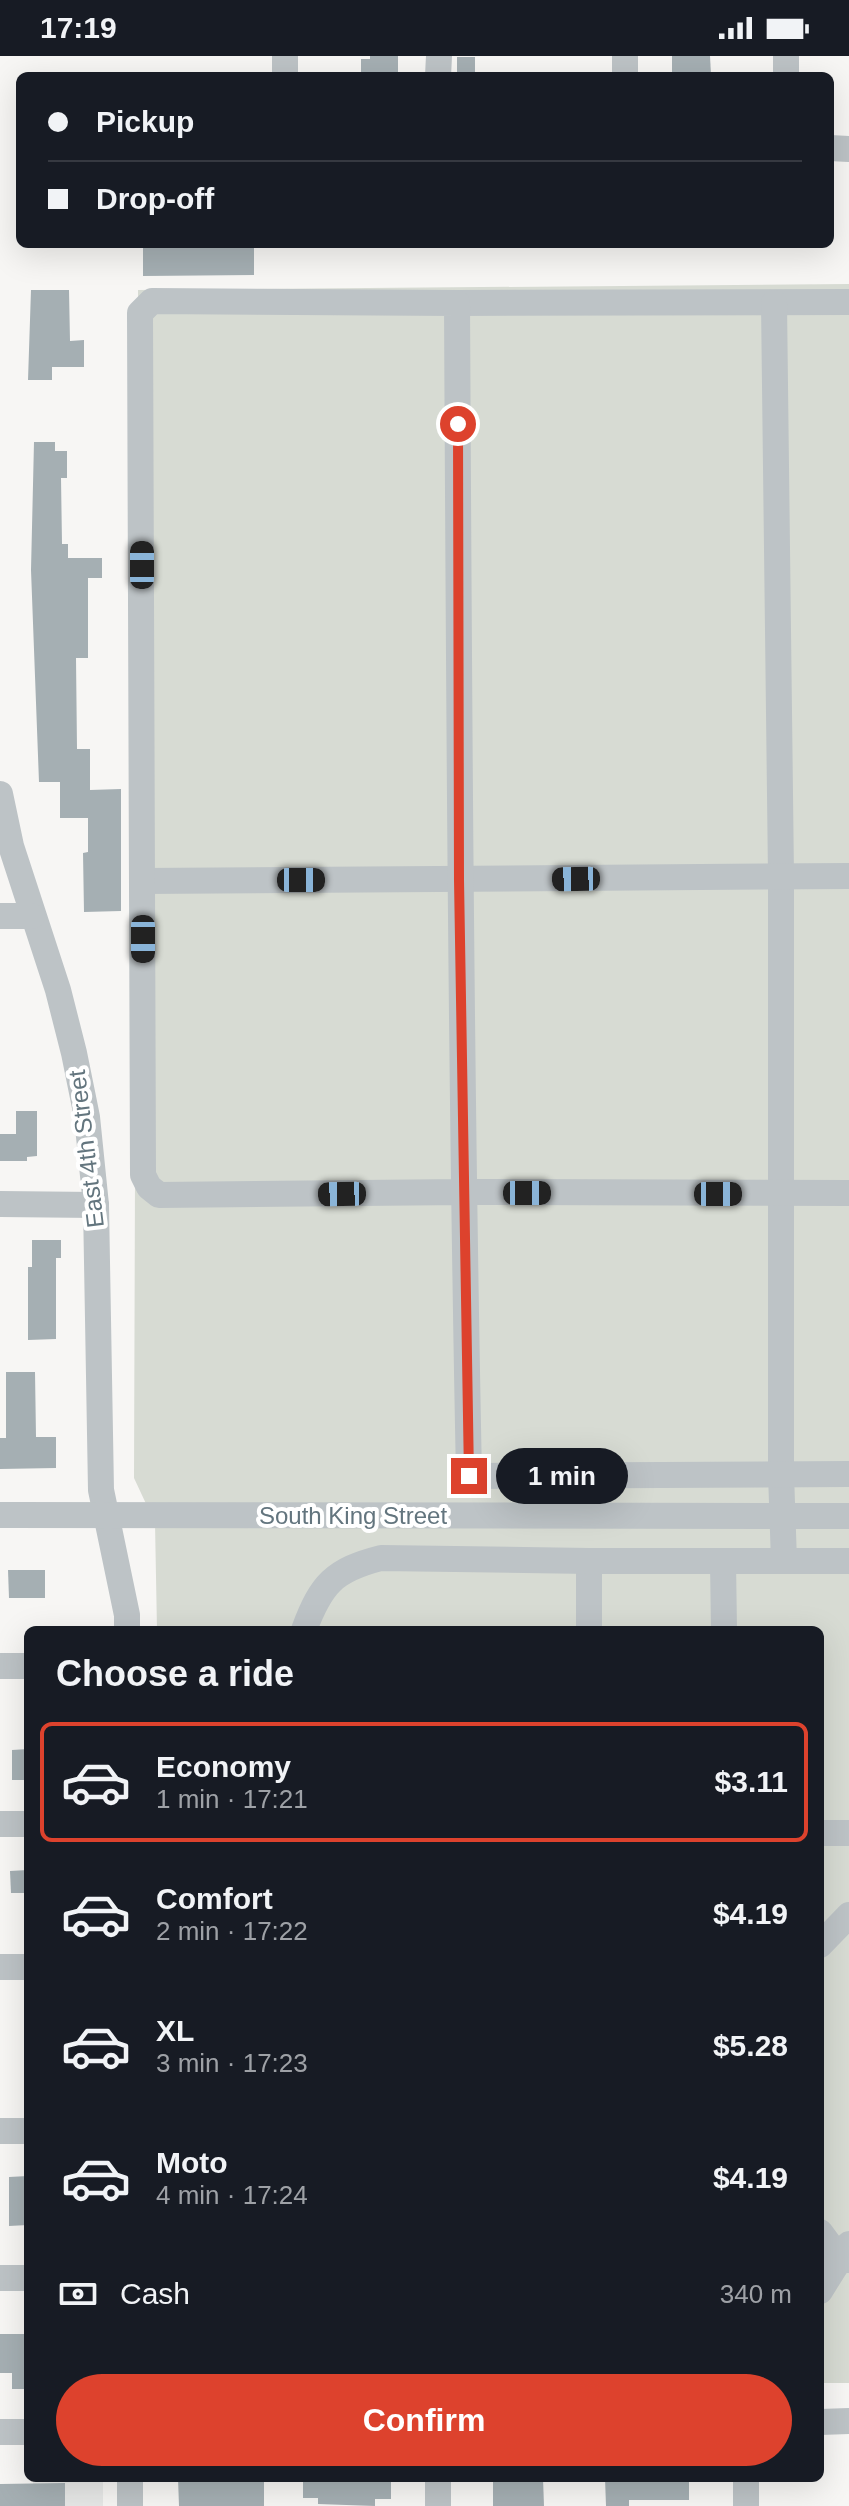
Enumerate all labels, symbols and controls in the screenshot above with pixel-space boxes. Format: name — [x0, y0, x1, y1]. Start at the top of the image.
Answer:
text: 17:19 — [40, 11, 117, 44]
text: Pickup — [96, 105, 194, 138]
text: Drop-off — [96, 182, 214, 215]
route start — [440, 406, 476, 442]
car — [130, 541, 154, 589]
car — [552, 867, 600, 891]
car — [277, 868, 325, 892]
car — [131, 915, 155, 963]
street label: East 4th Street — [63, 1068, 109, 1229]
car — [503, 1181, 551, 1205]
car — [318, 1182, 366, 1206]
car — [694, 1182, 742, 1206]
callout: 1 min — [497, 1448, 629, 1504]
route end — [451, 1458, 487, 1494]
text: 1 min — [528, 1461, 596, 1491]
street label: South King Street — [259, 1502, 447, 1529]
text: Choose a ride — [56, 1653, 294, 1694]
icon: car — [60, 1746, 132, 1818]
text: Economy — [156, 1750, 291, 1783]
text: $3.11 — [715, 1765, 788, 1798]
text: 1 min · 17:21 — [156, 1784, 308, 1814]
icon: car — [60, 1878, 132, 1950]
text: Comfort — [156, 1882, 273, 1915]
text: $4.19 — [713, 1897, 788, 1930]
text: 2 min · 17:22 — [156, 1916, 308, 1946]
icon: car — [60, 2010, 132, 2082]
text: XL — [156, 2014, 194, 2047]
text: $5.28 — [713, 2029, 788, 2062]
text: 3 min · 17:23 — [156, 2048, 308, 2078]
icon: car — [60, 2142, 132, 2214]
text: Moto — [156, 2146, 228, 2179]
text: $4.19 — [713, 2161, 788, 2194]
text: 4 min · 17:24 — [156, 2180, 308, 2210]
icon: cash — [56, 2272, 100, 2316]
text: Cash — [120, 2277, 190, 2310]
text: 340 m — [720, 2279, 792, 2309]
button: Confirm — [56, 2374, 792, 2466]

